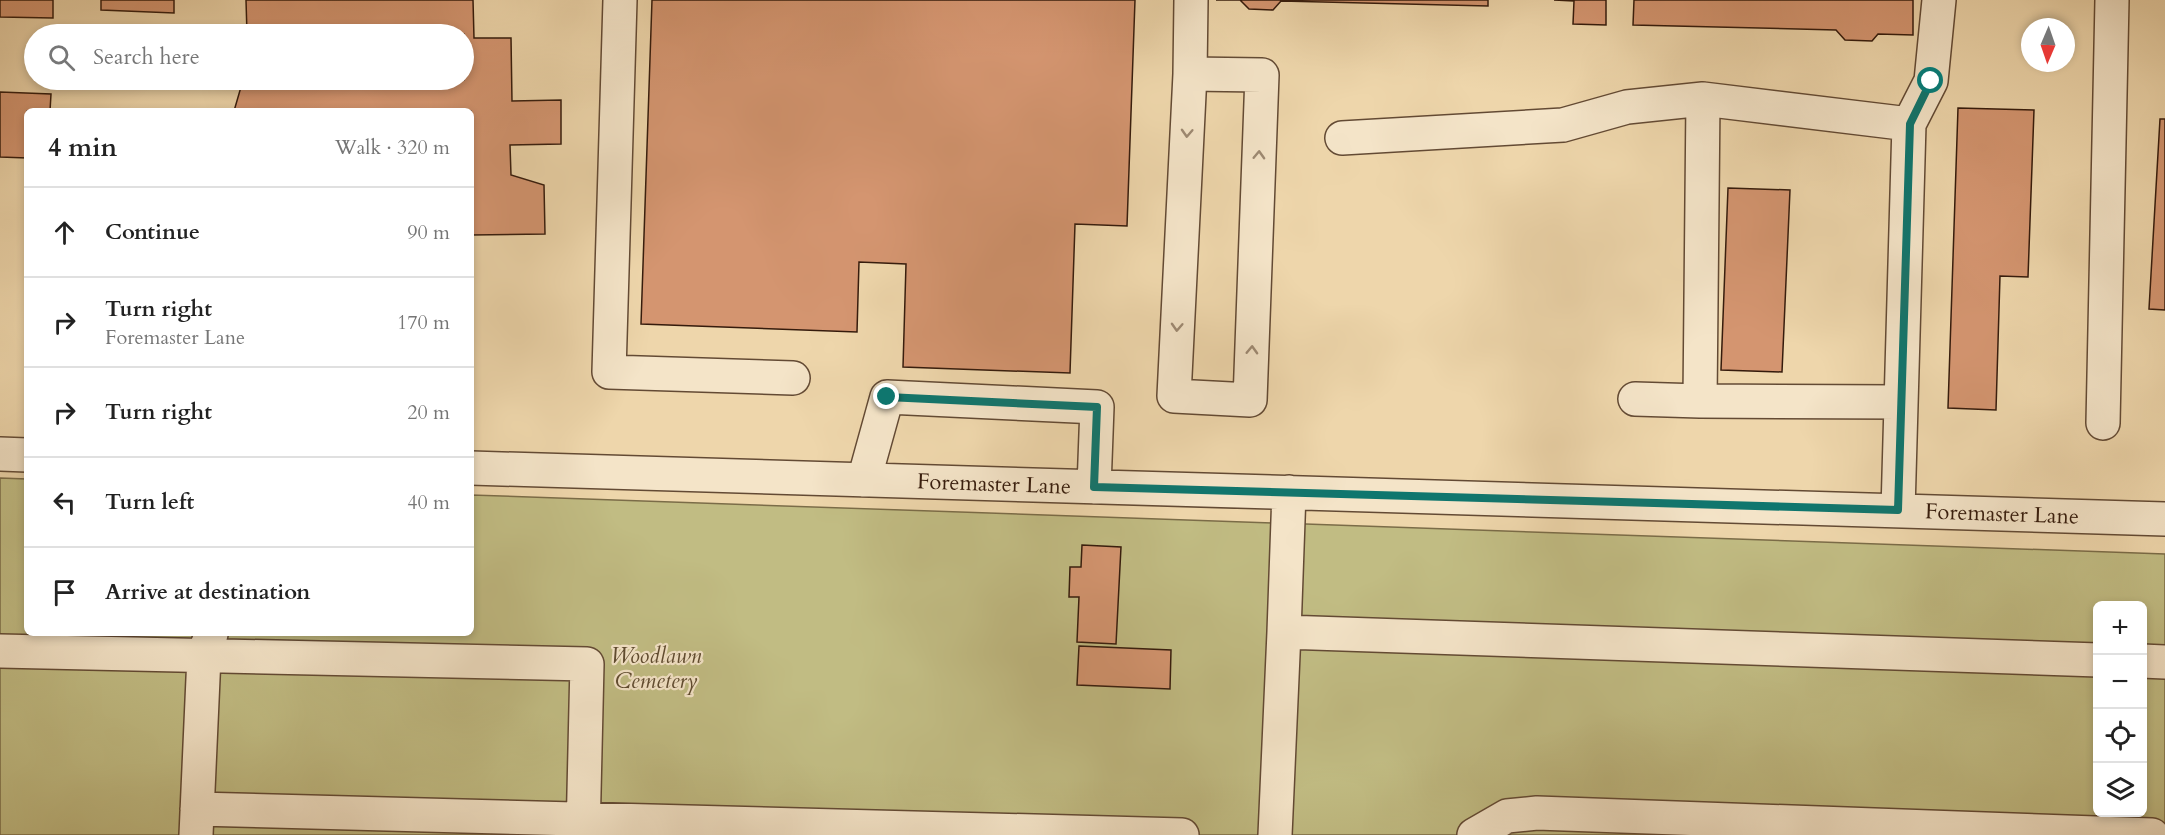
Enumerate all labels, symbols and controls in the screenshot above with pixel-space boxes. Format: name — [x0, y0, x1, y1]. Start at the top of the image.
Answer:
north arrow — [2021, 18, 2075, 72]
search box — [24, 24, 474, 90]
icon: search — [45, 41, 78, 74]
text: Search here — [93, 42, 200, 72]
route start — [1917, 67, 1943, 93]
one-way arrow — [1180, 128, 1193, 137]
text: 4 min — [48, 130, 117, 165]
text: Walk · 320 m — [335, 134, 450, 161]
one-way arrow — [1252, 150, 1265, 159]
icon: ahead — [48, 216, 81, 249]
text: Continue — [105, 217, 200, 247]
text: 90 m — [407, 219, 450, 246]
text: Turn right — [105, 294, 212, 324]
icon: right — [48, 306, 81, 339]
text: 170 m — [397, 309, 450, 336]
one-way arrow — [1171, 323, 1184, 332]
text: Foremaster Lane — [105, 324, 245, 351]
one-way arrow — [1246, 345, 1258, 354]
route end — [873, 383, 899, 409]
icon: right — [48, 396, 81, 429]
text: Turn right — [105, 397, 212, 427]
text: 20 m — [407, 399, 450, 426]
street label: Foremaster Lane — [916, 466, 1072, 502]
icon: left — [48, 486, 81, 519]
text: Turn left — [105, 487, 194, 517]
text: 40 m — [407, 489, 450, 516]
street label: Foremaster Lane — [1924, 496, 2080, 532]
icon: arrive — [48, 576, 81, 609]
text: Arrive at destination — [105, 577, 310, 607]
map controls — [2093, 601, 2147, 817]
button: + — [2093, 601, 2147, 655]
park label: Woodlawn Cemetery — [610, 641, 702, 696]
button: − — [2093, 655, 2147, 709]
button: locate — [2093, 709, 2147, 763]
button: layers — [2093, 763, 2147, 817]

